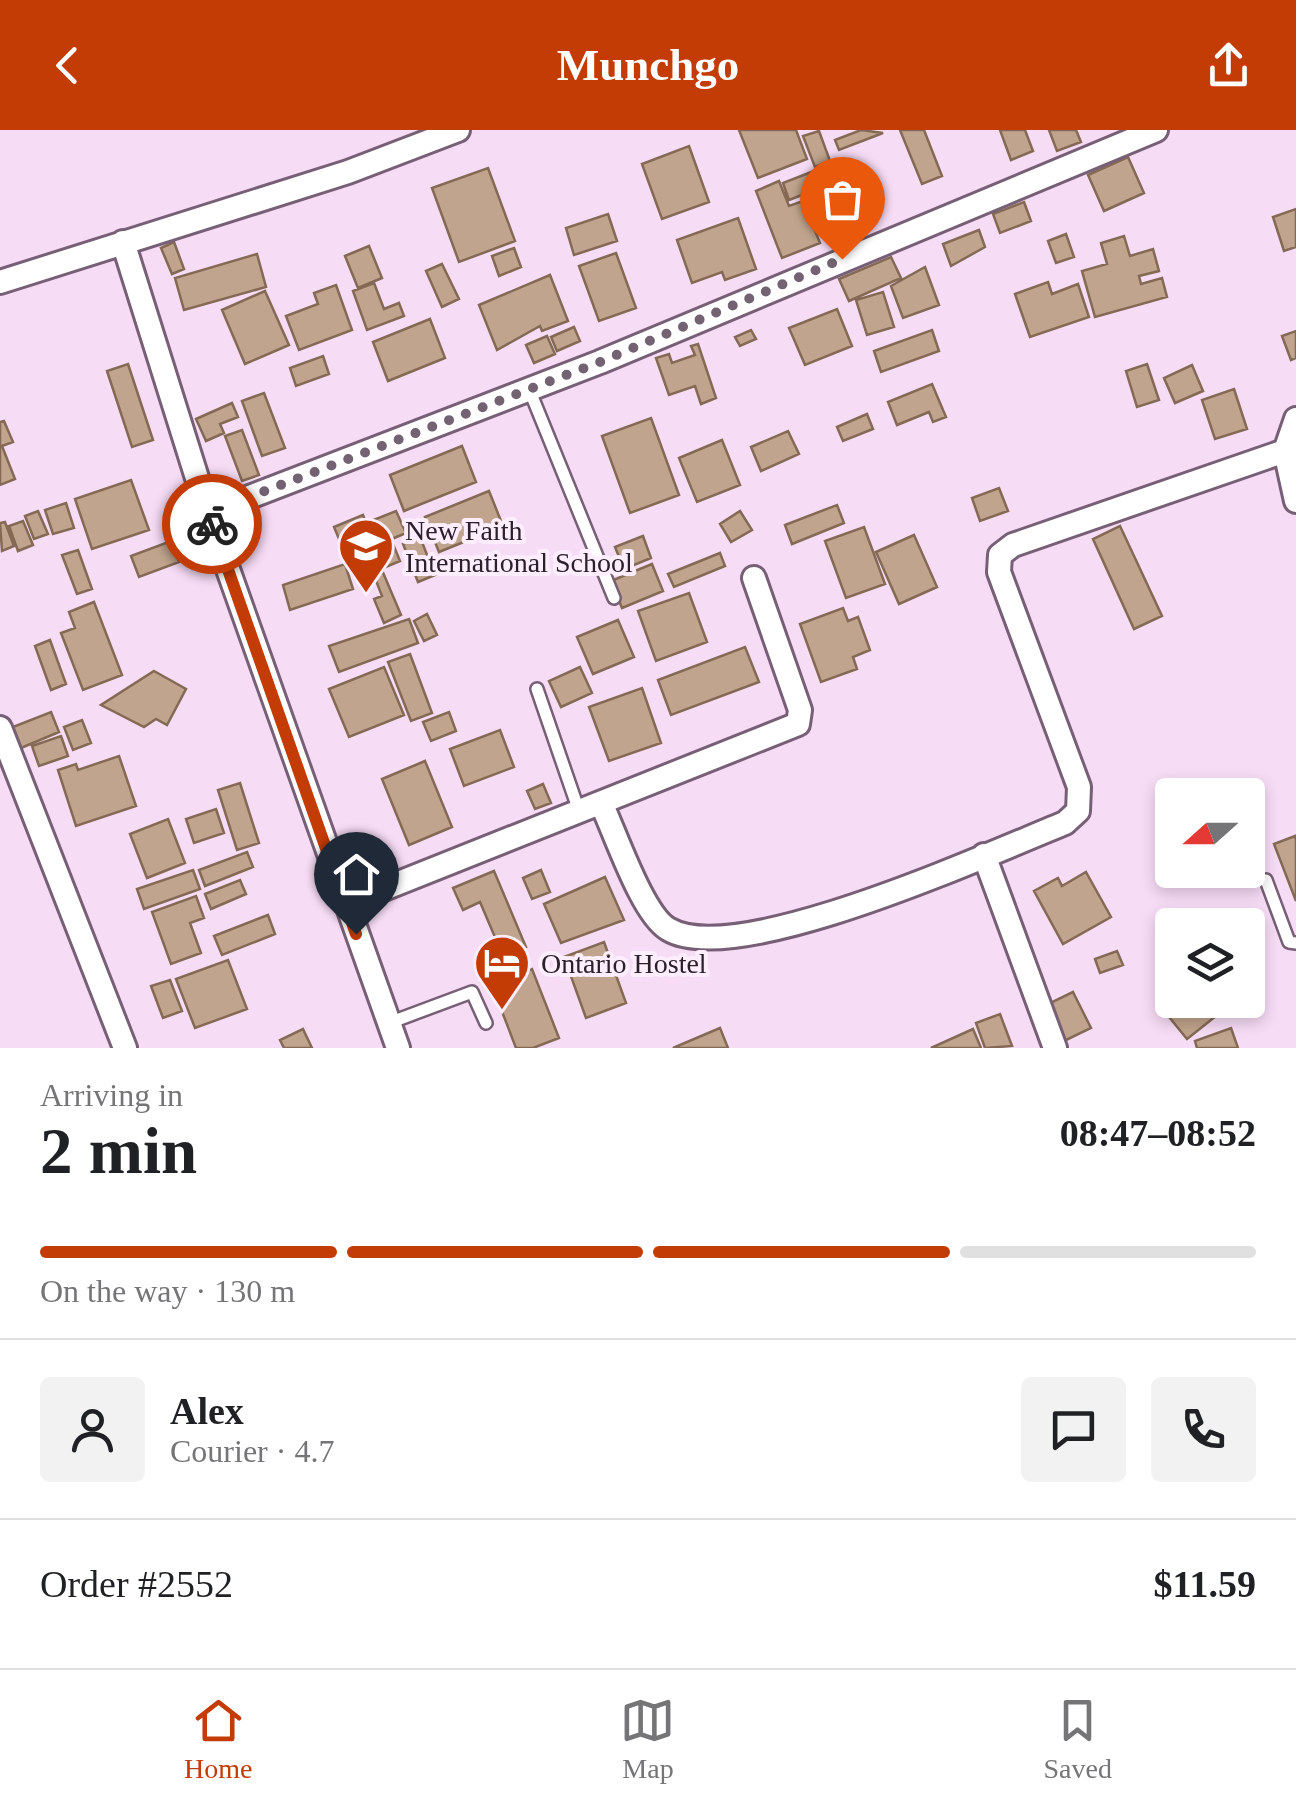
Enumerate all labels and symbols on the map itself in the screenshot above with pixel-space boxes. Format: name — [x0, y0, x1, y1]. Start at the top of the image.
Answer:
pin — [800, 157, 885, 260]
courier — [162, 474, 262, 574]
place label: New Faith International School — [405, 515, 633, 578]
school or university icon: New Faith International School — [336, 516, 396, 595]
north arrow — [1155, 778, 1265, 888]
pin — [314, 832, 399, 935]
hotel icon: Ontario Hostel — [472, 933, 532, 1012]
place label: Ontario Hostel — [541, 948, 707, 979]

